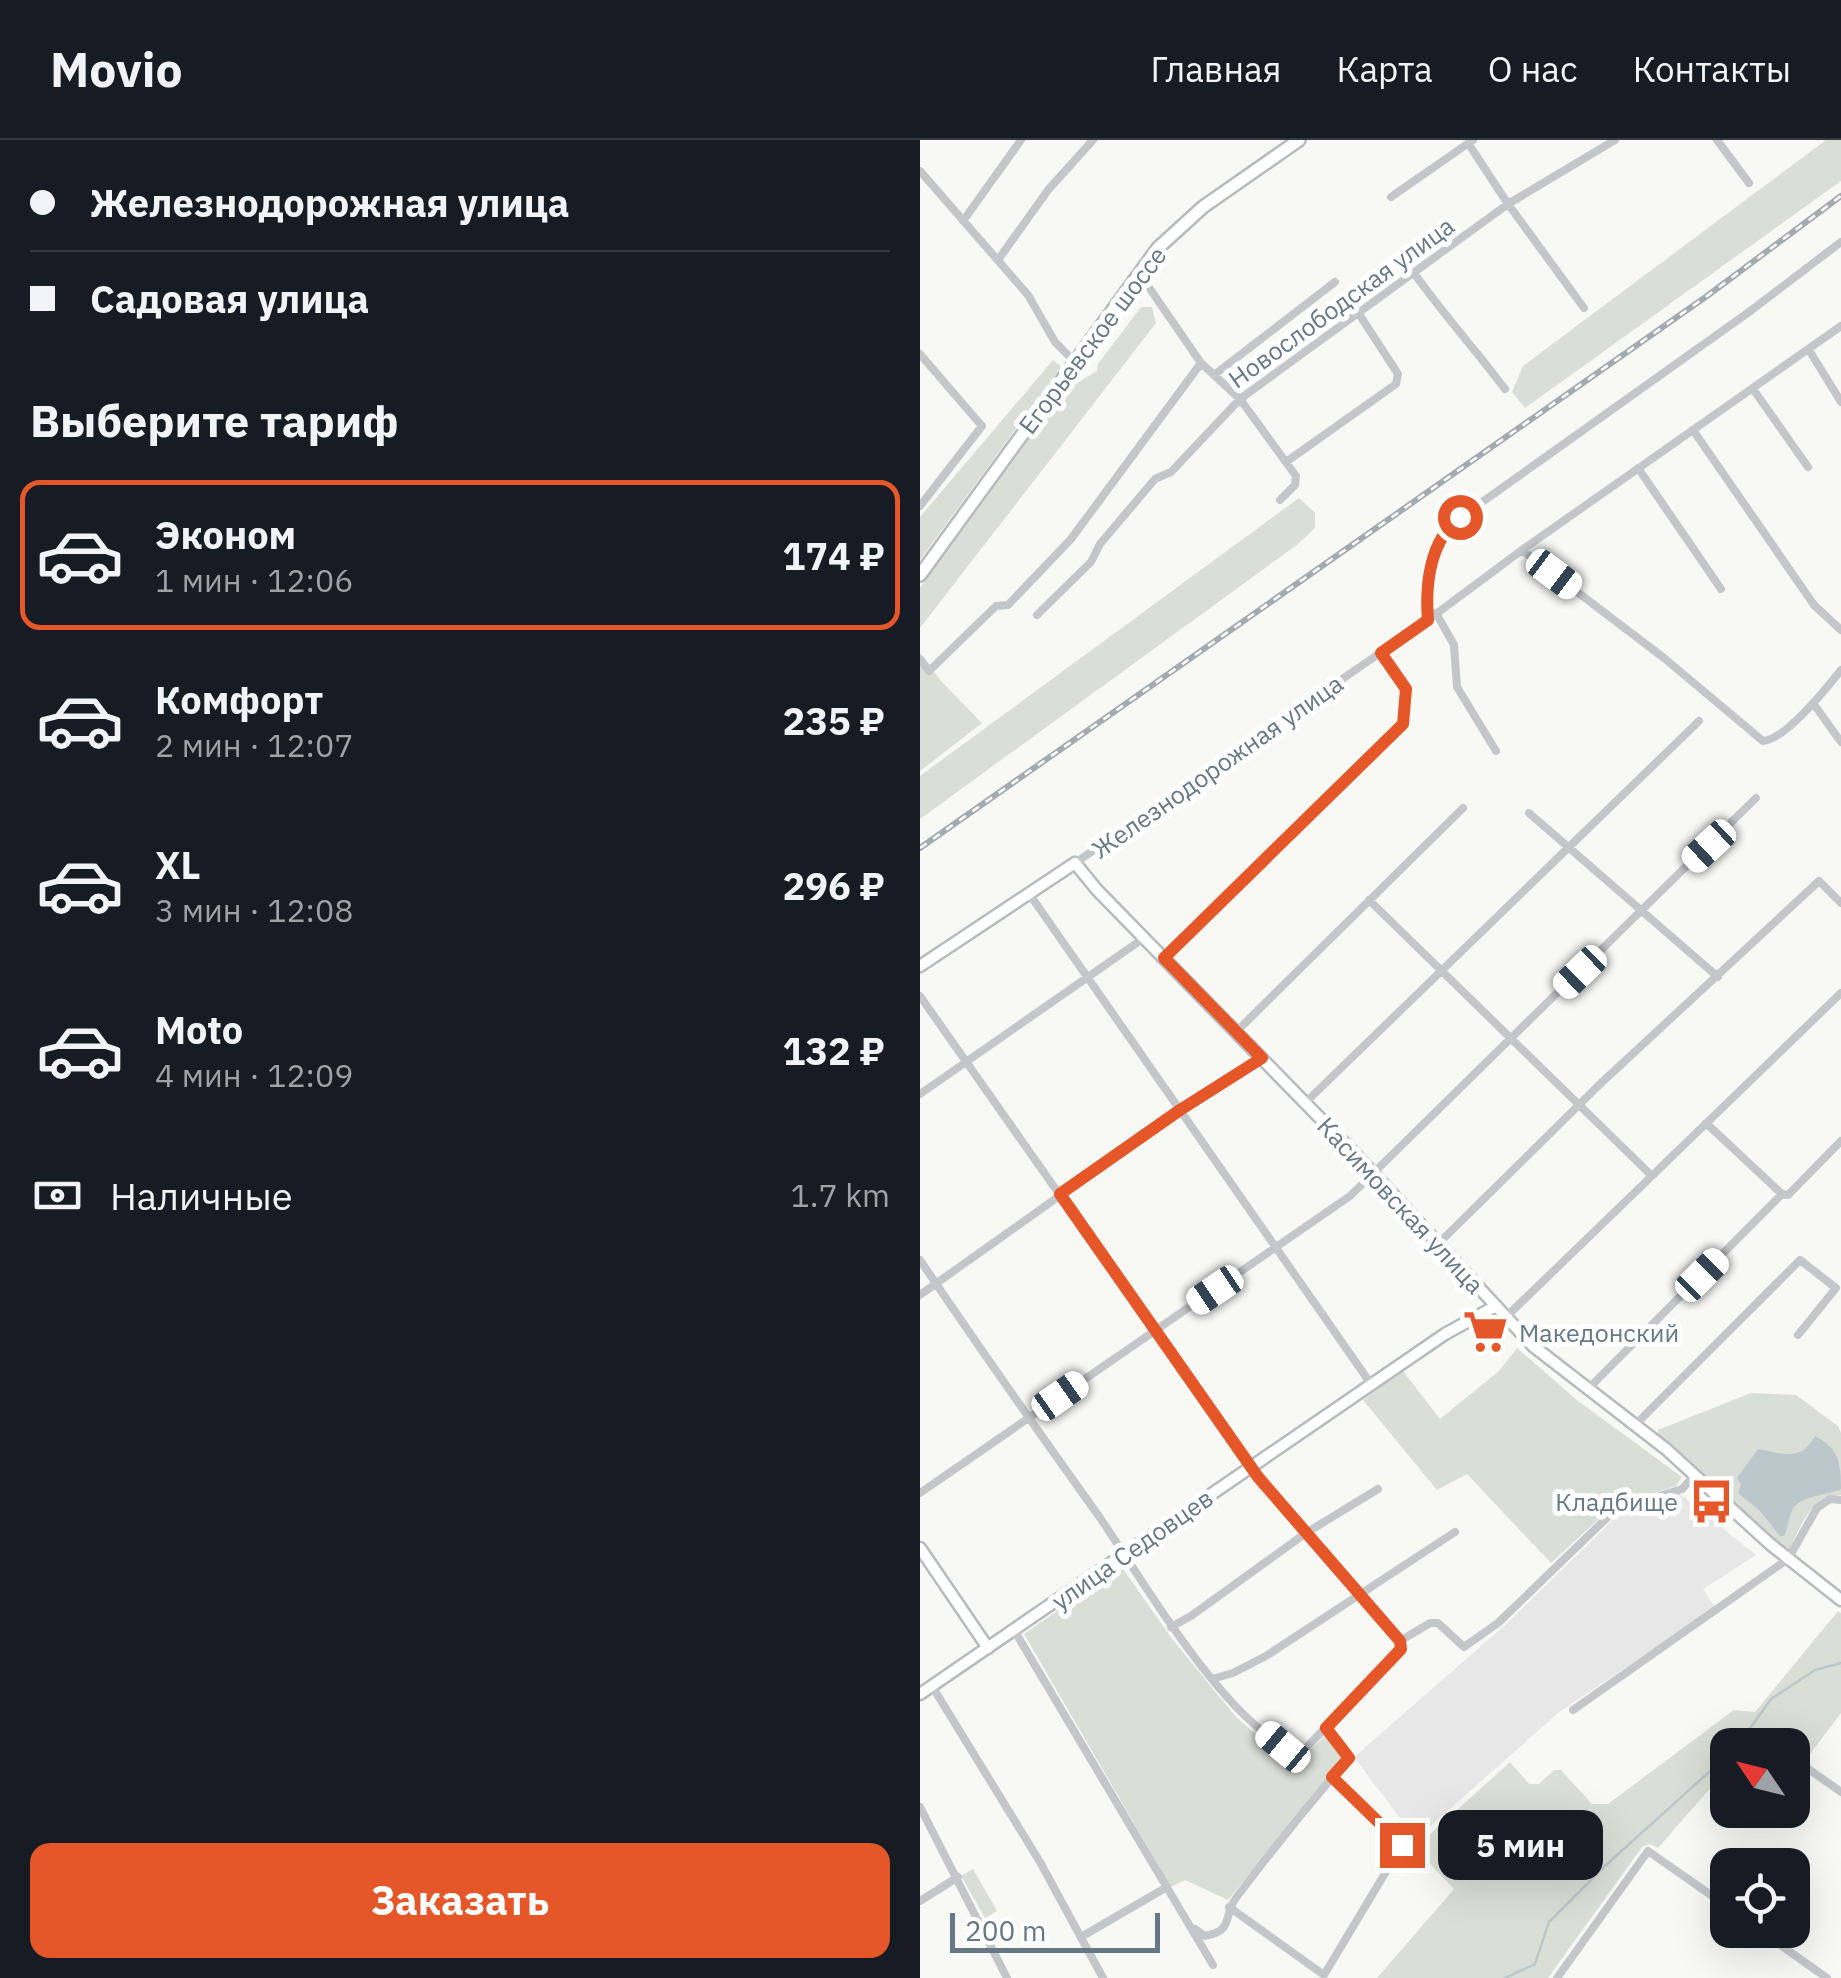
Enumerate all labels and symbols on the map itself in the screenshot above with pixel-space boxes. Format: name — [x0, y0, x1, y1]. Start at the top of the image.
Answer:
street label: Новослободская улица — [1222, 209, 1460, 395]
street label: Егорьевское шоссе — [1011, 240, 1173, 440]
route start — [1438, 495, 1483, 540]
car — [1521, 544, 1587, 604]
street label: Железнодорожная улица — [1085, 667, 1349, 865]
car — [1677, 815, 1741, 877]
car — [1548, 940, 1612, 1004]
street label: Касимовская улица — [1310, 1110, 1492, 1300]
car — [1670, 1243, 1734, 1307]
car — [1182, 1261, 1248, 1319]
supermarket icon: Македонский — [1462, 1308, 1510, 1356]
place label: Македонский — [1519, 1316, 1679, 1349]
car — [1027, 1367, 1093, 1425]
bus stop icon: Кладбище — [1687, 1477, 1735, 1525]
street label: улица Седовцев — [1045, 1481, 1219, 1617]
place label: Кладбище — [1555, 1485, 1678, 1518]
car — [1250, 1716, 1316, 1778]
north arrow — [1710, 1728, 1810, 1828]
callout: 5 мин — [1437, 1810, 1602, 1880]
route end — [1380, 1823, 1425, 1868]
scale bar — [950, 1908, 1160, 1952]

